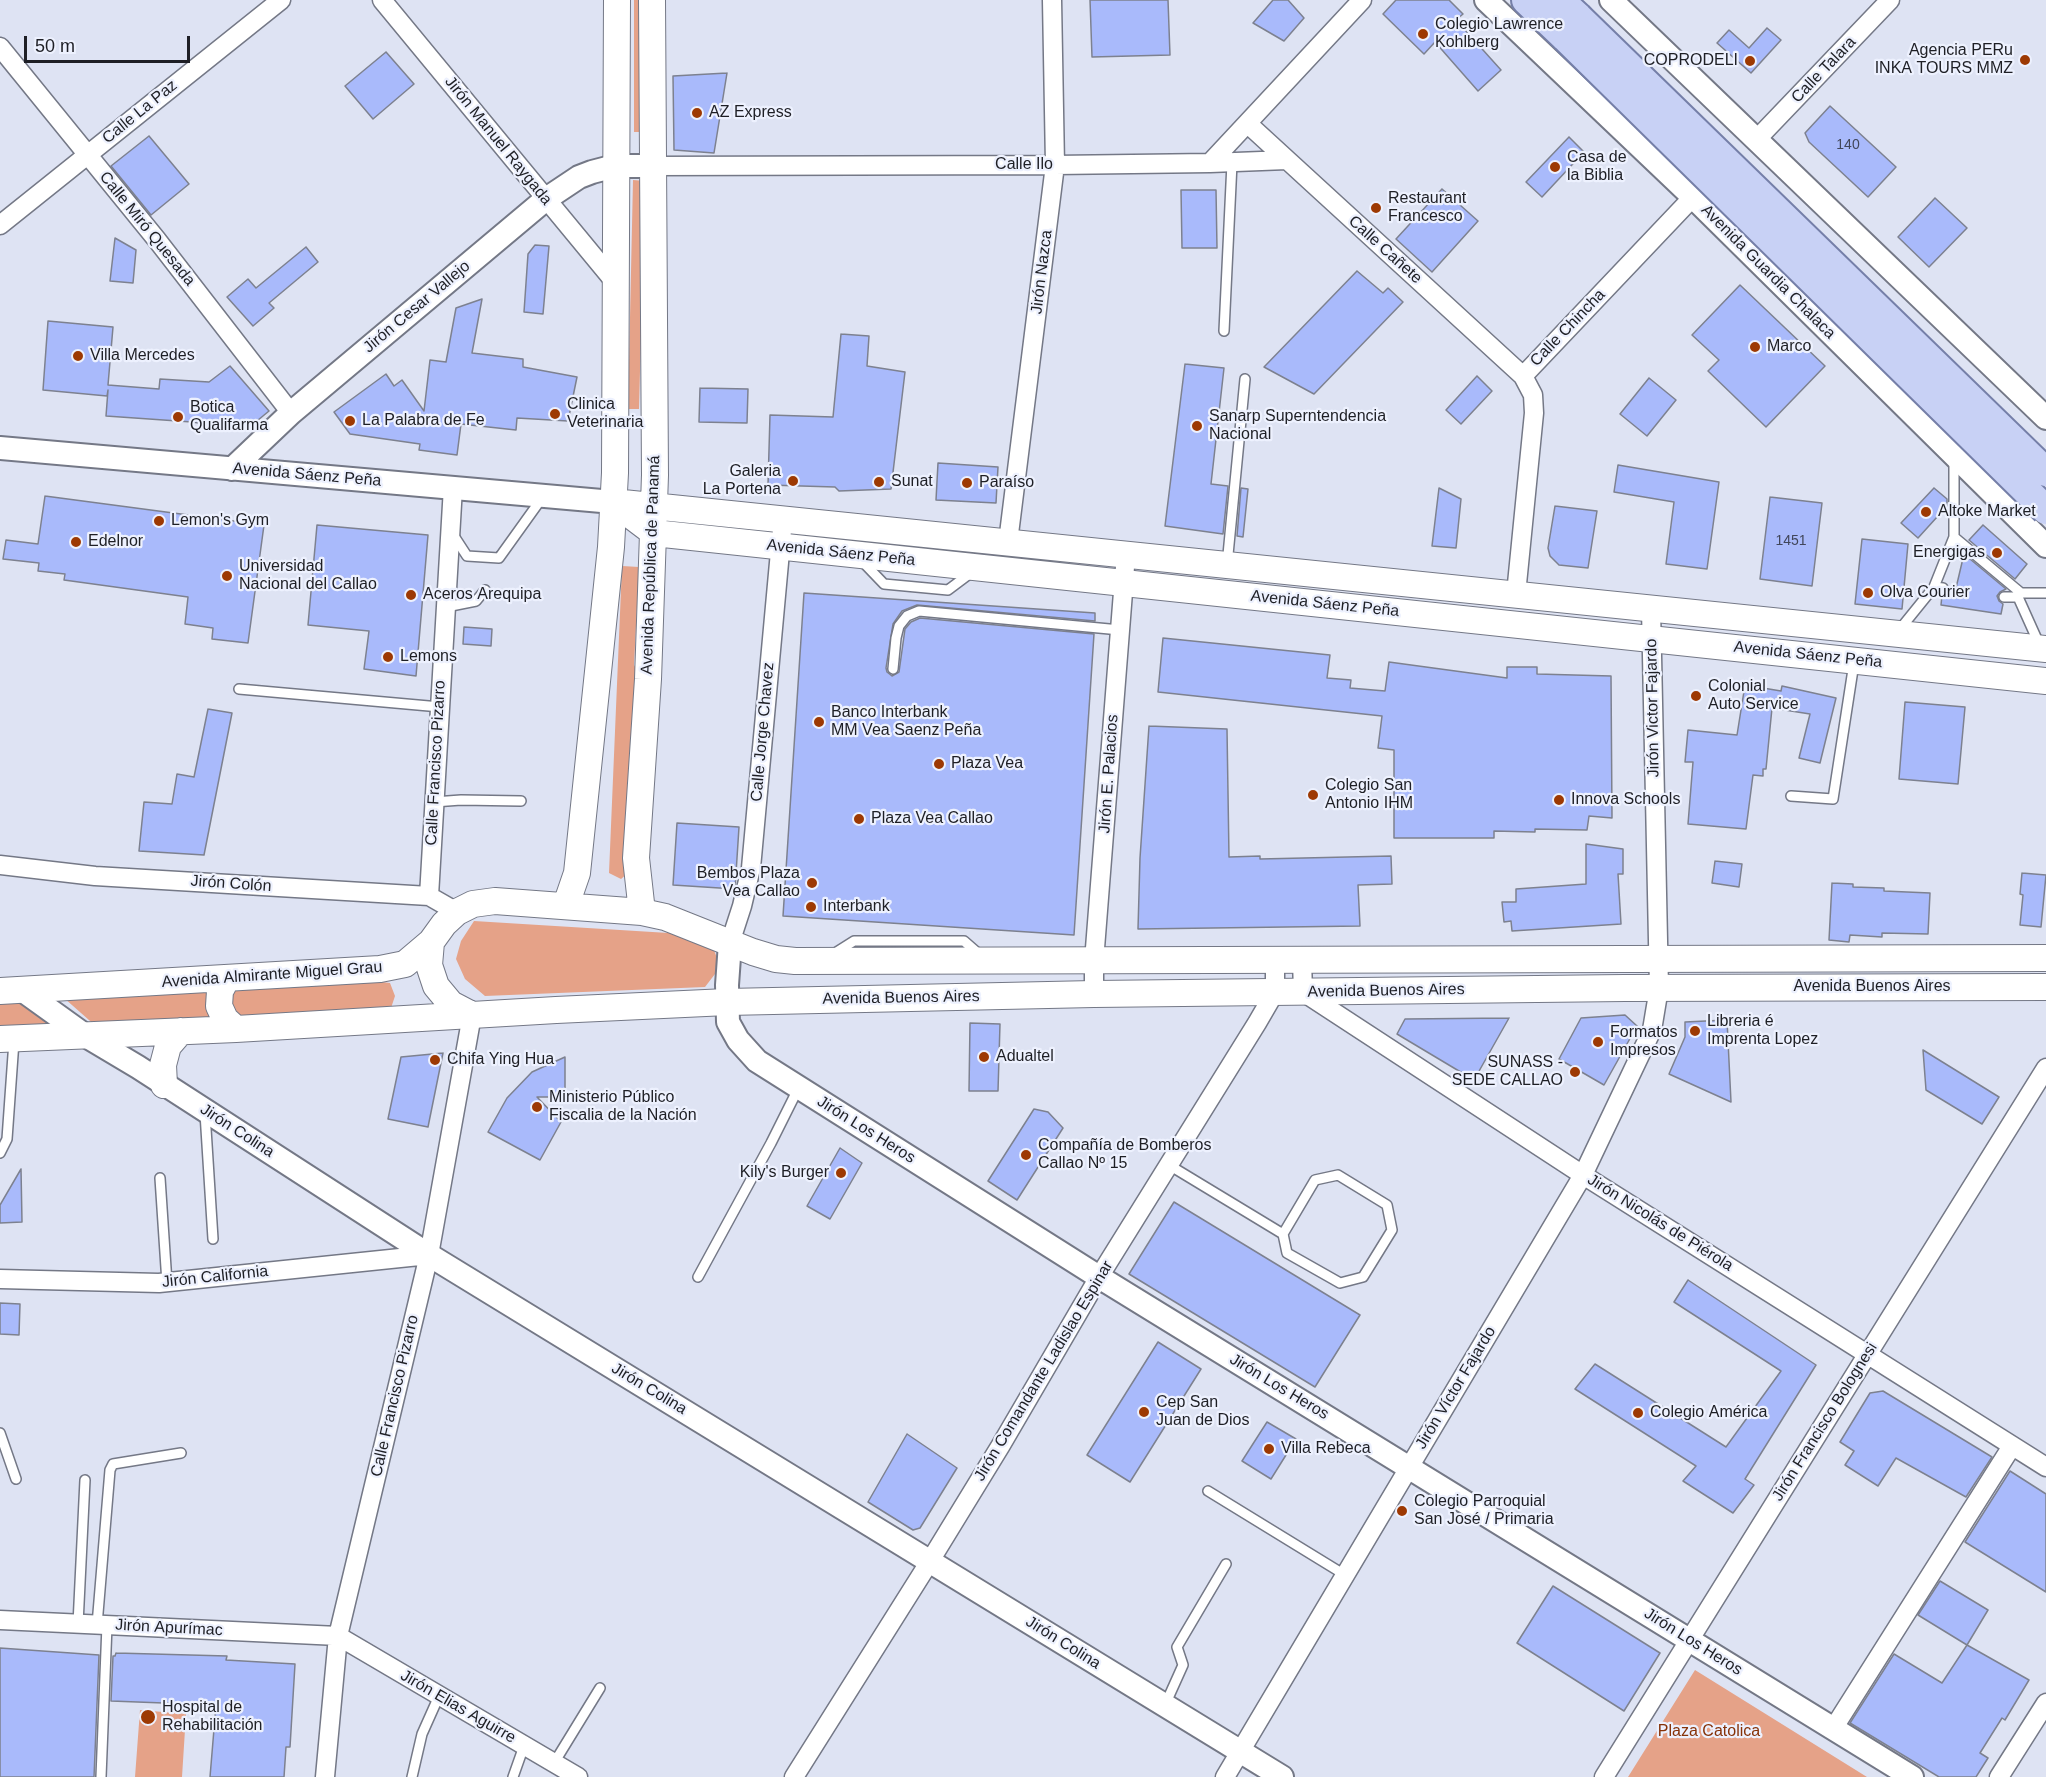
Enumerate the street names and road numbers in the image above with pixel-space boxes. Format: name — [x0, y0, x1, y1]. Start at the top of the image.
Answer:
street label: Calle Talara — [1788, 33, 1860, 107]
street label: Jirón Manuel Raygada — [440, 73, 556, 209]
street label: Calle La Paz — [99, 76, 181, 148]
street label: Calle Ilo — [995, 155, 1053, 175]
street label: Calle Miró Quesada — [95, 168, 199, 290]
street label: Avenida Guardia Chalaca — [1697, 201, 1839, 343]
street label: Calle Cañete — [1344, 212, 1426, 288]
street label: Jirón Nazca — [1027, 229, 1057, 315]
street label: Jirón Cesar Vallejo — [360, 257, 474, 357]
street label: Calle Chincha — [1526, 286, 1610, 370]
street label: Avenida República de Panamá — [638, 455, 664, 675]
street label: Avenida Sáenz Peña — [232, 459, 382, 491]
street label: Avenida Sáenz Peña — [766, 536, 916, 570]
street label: Avenida Sáenz Peña — [1250, 587, 1400, 621]
street label: Avenida Sáenz Peña — [1733, 638, 1883, 672]
street label: Jirón Victor Fajardo — [1642, 639, 1664, 777]
street label: Calle Jorge Chavez — [747, 662, 779, 802]
street label: Calle Francisco Pizarro — [422, 680, 450, 846]
street label: Jirón E. Palacios — [1095, 714, 1123, 834]
street label: Jirón Colón — [190, 872, 272, 896]
street label: Avenida Almirante Miguel Grau — [161, 958, 383, 992]
street label: Avenida Buenos Aires — [1793, 977, 1951, 997]
street label: Avenida Buenos Aires — [1307, 980, 1465, 1002]
street label: Avenida Buenos Aires — [822, 987, 980, 1009]
street label: Jirón Los Heros — [813, 1092, 919, 1168]
street label: Jirón Colina — [196, 1100, 278, 1162]
street label: Jirón Nicolás de Piérola — [1584, 1170, 1736, 1276]
street label: Jirón Comandante Ladislao Espinar — [970, 1257, 1118, 1485]
street label: Jirón California — [161, 1262, 269, 1292]
street label: Calle Francisco Pizarro — [367, 1313, 423, 1479]
street label: Jirón Víctor Fajardo — [1412, 1323, 1500, 1453]
street label: Jirón Francisco Bolognesi — [1768, 1339, 1882, 1505]
street label: Jirón Los Heros — [1226, 1350, 1332, 1424]
street label: Jirón Colina — [608, 1359, 690, 1419]
street label: Jirón Los Heros — [1640, 1604, 1746, 1680]
street label: Jirón Colina — [1022, 1612, 1104, 1674]
street label: Jirón Apurímac — [115, 1616, 223, 1640]
street label: Jirón Elias Aguirre — [397, 1666, 519, 1748]

